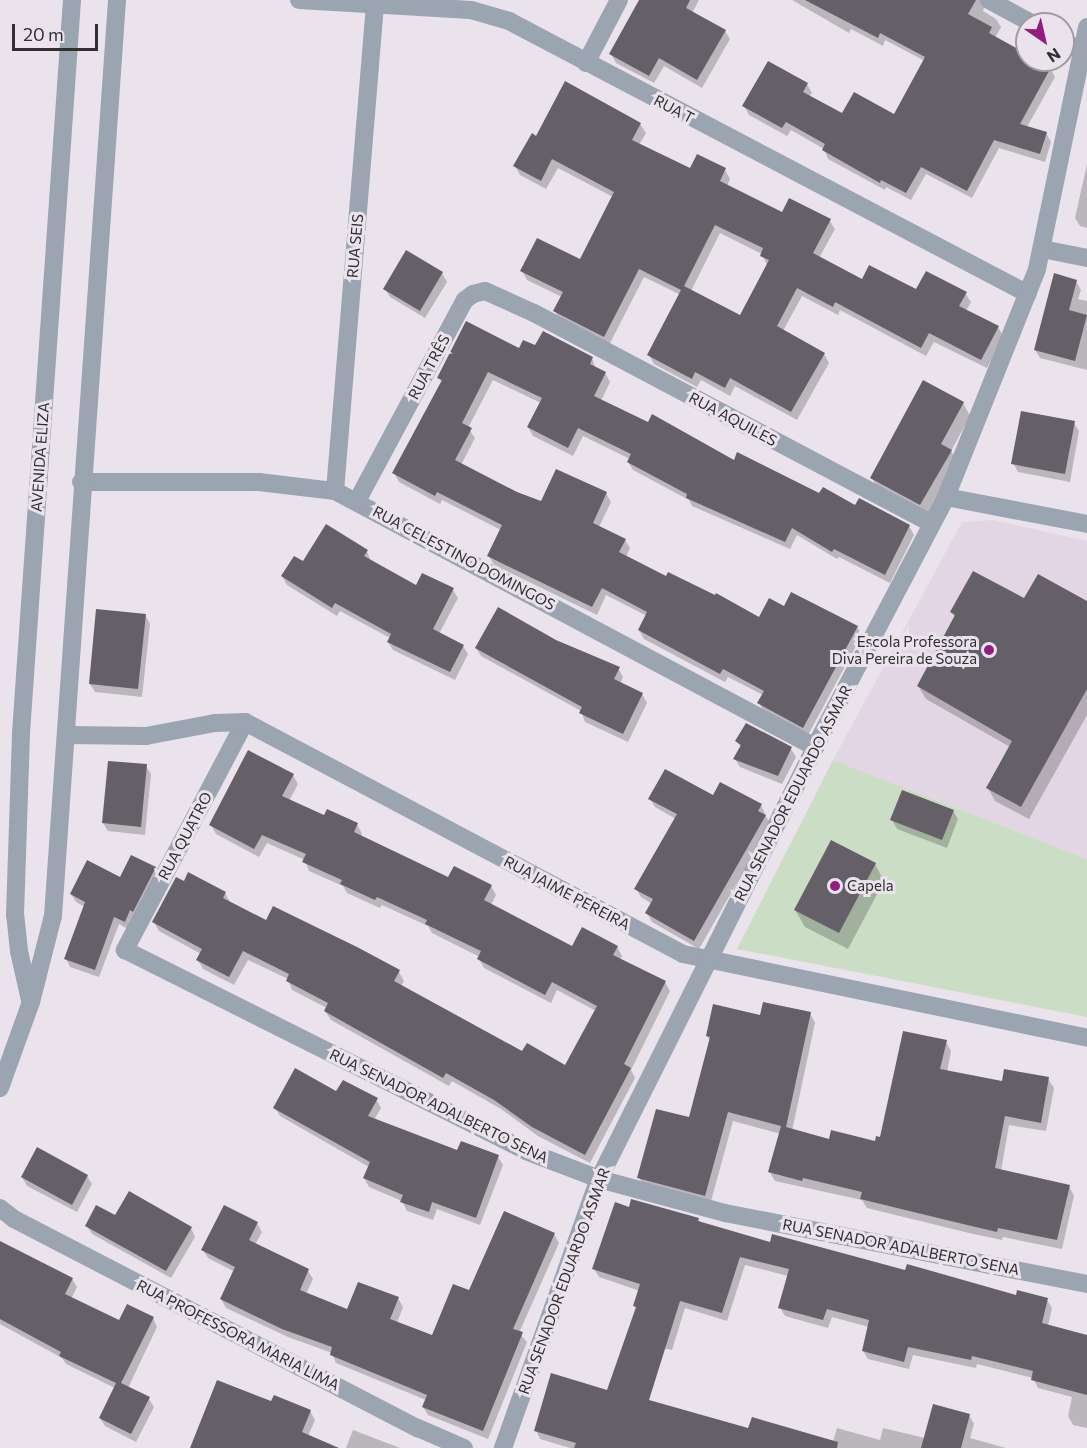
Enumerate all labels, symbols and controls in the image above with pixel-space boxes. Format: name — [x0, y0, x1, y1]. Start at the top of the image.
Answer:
scale bar — [15, 12, 100, 50]
north arrow — [1015, 12, 1075, 72]
text: 20 m — [23, 23, 64, 45]
text: N — [1044, 44, 1065, 67]
street label: RUA T — [651, 91, 697, 127]
street label: RUA SEIS — [343, 213, 367, 279]
street label: RUA TRÊS — [404, 331, 454, 403]
street label: RUA AQUILES — [686, 388, 780, 450]
street label: AVENIDA ELIZA — [27, 402, 53, 512]
street label: RUA CELESTINO DOMINGOS — [370, 502, 558, 614]
place label: Escola Professora Diva Pereira de Souza — [832, 632, 977, 667]
marker: Escola Professora Diva Pereira de Souza — [982, 643, 996, 657]
street label: RUA SENADOR EDUARDO ASMAR — [731, 682, 855, 904]
street label: RUA QUATRO — [154, 789, 216, 883]
street label: RUA JAIME PEREIRA — [501, 852, 633, 934]
place label: Capela — [847, 877, 894, 895]
marker: Capela — [828, 879, 842, 893]
street label: RUA SENADOR ADALBERTO SENA — [327, 1045, 551, 1167]
street label: RUA SENADOR EDUARDO ASMAR — [514, 1165, 614, 1397]
street label: RUA SENADOR ADALBERTO SENA — [781, 1215, 1021, 1279]
street label: RUA PROFESSORA MARIA LIMA — [134, 1276, 342, 1394]

